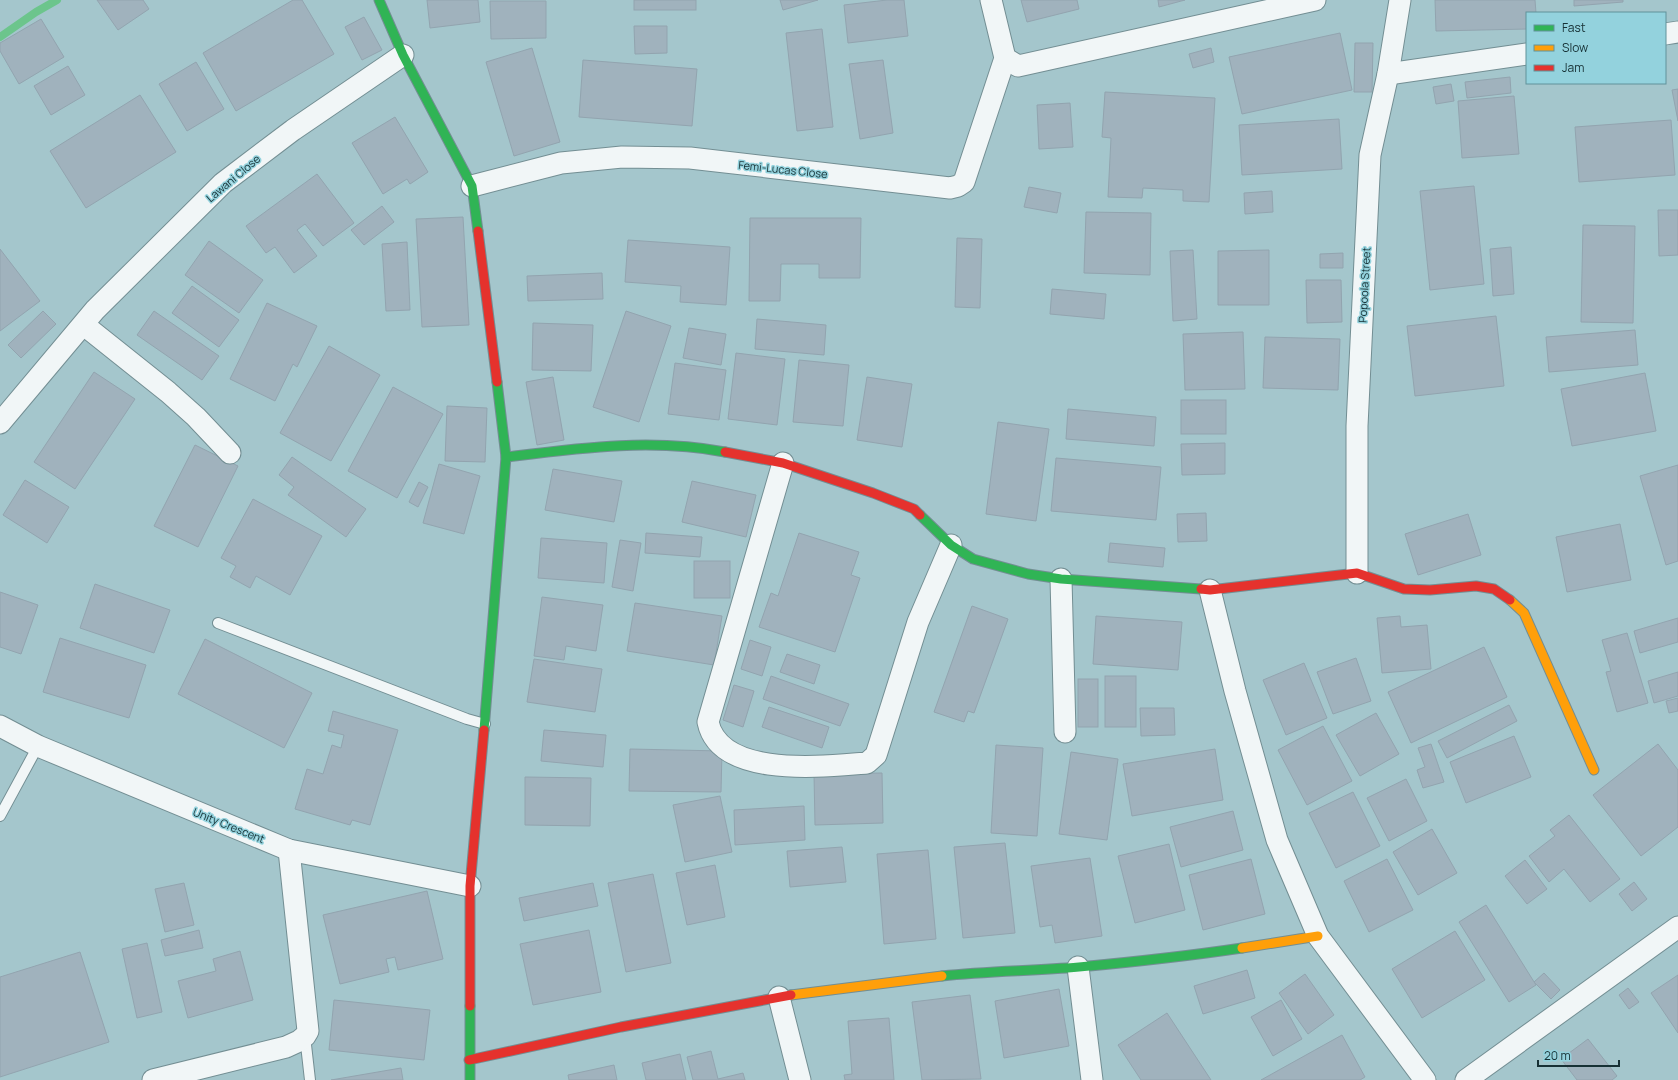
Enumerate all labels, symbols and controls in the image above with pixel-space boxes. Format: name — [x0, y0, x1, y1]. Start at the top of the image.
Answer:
legend — [1526, 12, 1666, 84]
text: Fast — [1562, 19, 1586, 36]
text: Slow — [1562, 39, 1588, 56]
text: Jam — [1562, 59, 1584, 76]
street label: Lawani Close — [203, 151, 264, 205]
street label: Femi-Lucas Close — [738, 157, 829, 181]
street label: Popoola Street — [1355, 247, 1373, 323]
street label: Unity Crescent — [191, 804, 267, 846]
scale bar — [1538, 1042, 1619, 1068]
text: 20 m — [1544, 1047, 1571, 1064]

